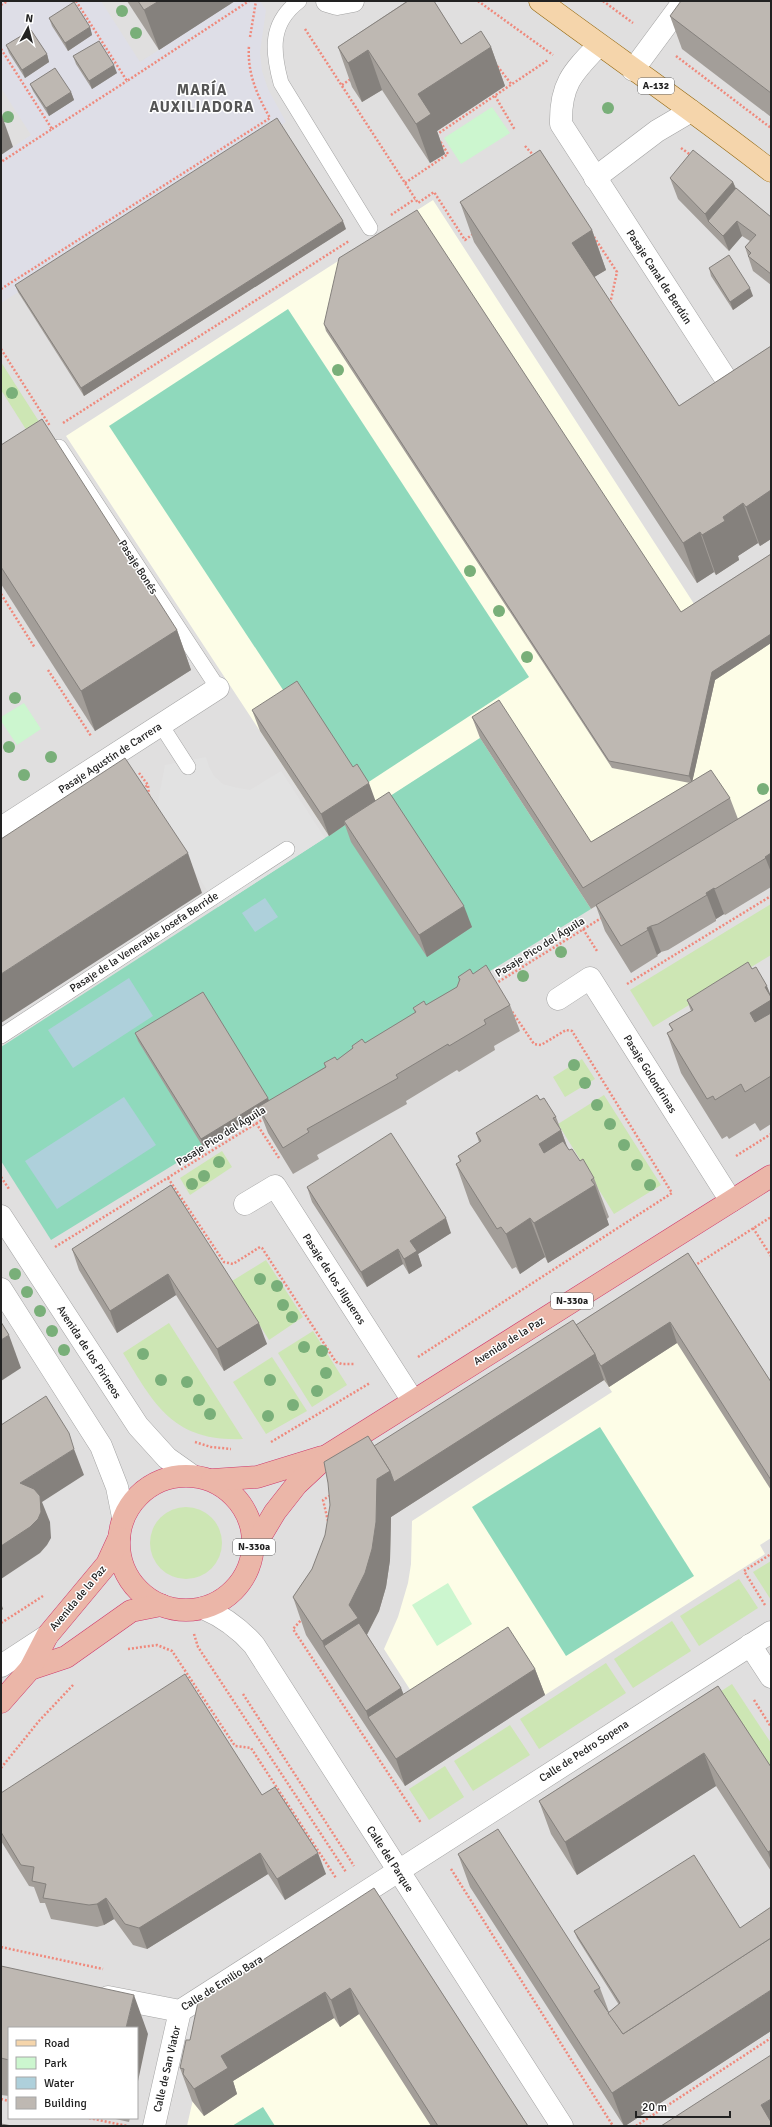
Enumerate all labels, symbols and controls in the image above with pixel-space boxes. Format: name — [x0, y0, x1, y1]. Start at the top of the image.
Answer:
north arrow — [8, 8, 48, 48]
text: N — [25, 12, 34, 25]
road number: A-132 — [638, 78, 674, 94]
district label: MARÍA AUXILIADORA — [149, 80, 255, 116]
street label: Pasaje Canal de Berdún — [624, 227, 694, 327]
street label: Pasaje Bonés — [116, 538, 160, 597]
street label: Pasaje Agustín de Carrera — [56, 720, 164, 796]
street label: Pasaje de la Venerable Josefa Berride — [67, 889, 221, 995]
street label: Pasaje Pico del Águila — [492, 913, 587, 980]
street label: Pasaje Golondrinas — [621, 1032, 679, 1116]
street label: Pasaje Pico del Águila — [173, 1102, 268, 1169]
street label: Pasaje de los Jilgueros — [300, 1231, 368, 1327]
road number: N-330a — [551, 1293, 593, 1309]
street label: Avenida de los Pirineos — [54, 1303, 124, 1401]
street label: Avenida de la Paz — [471, 1314, 547, 1368]
road number: N-330a — [233, 1539, 275, 1555]
street label: Avenida de la Paz — [47, 1563, 109, 1633]
street label: Calle de Pedro Sopena — [537, 1717, 632, 1785]
street label: Calle del Parque — [364, 1824, 416, 1894]
street label: Calle de Emilio Bara — [179, 1952, 266, 2013]
street label: Calle de San Viator — [151, 2024, 183, 2114]
legend — [8, 2027, 138, 2119]
text: Road — [44, 2036, 70, 2051]
text: Park — [44, 2056, 67, 2071]
text: Water — [44, 2076, 75, 2091]
scale bar — [636, 2093, 730, 2119]
text: Building — [44, 2096, 87, 2111]
text: 20 m — [642, 2100, 667, 2115]

